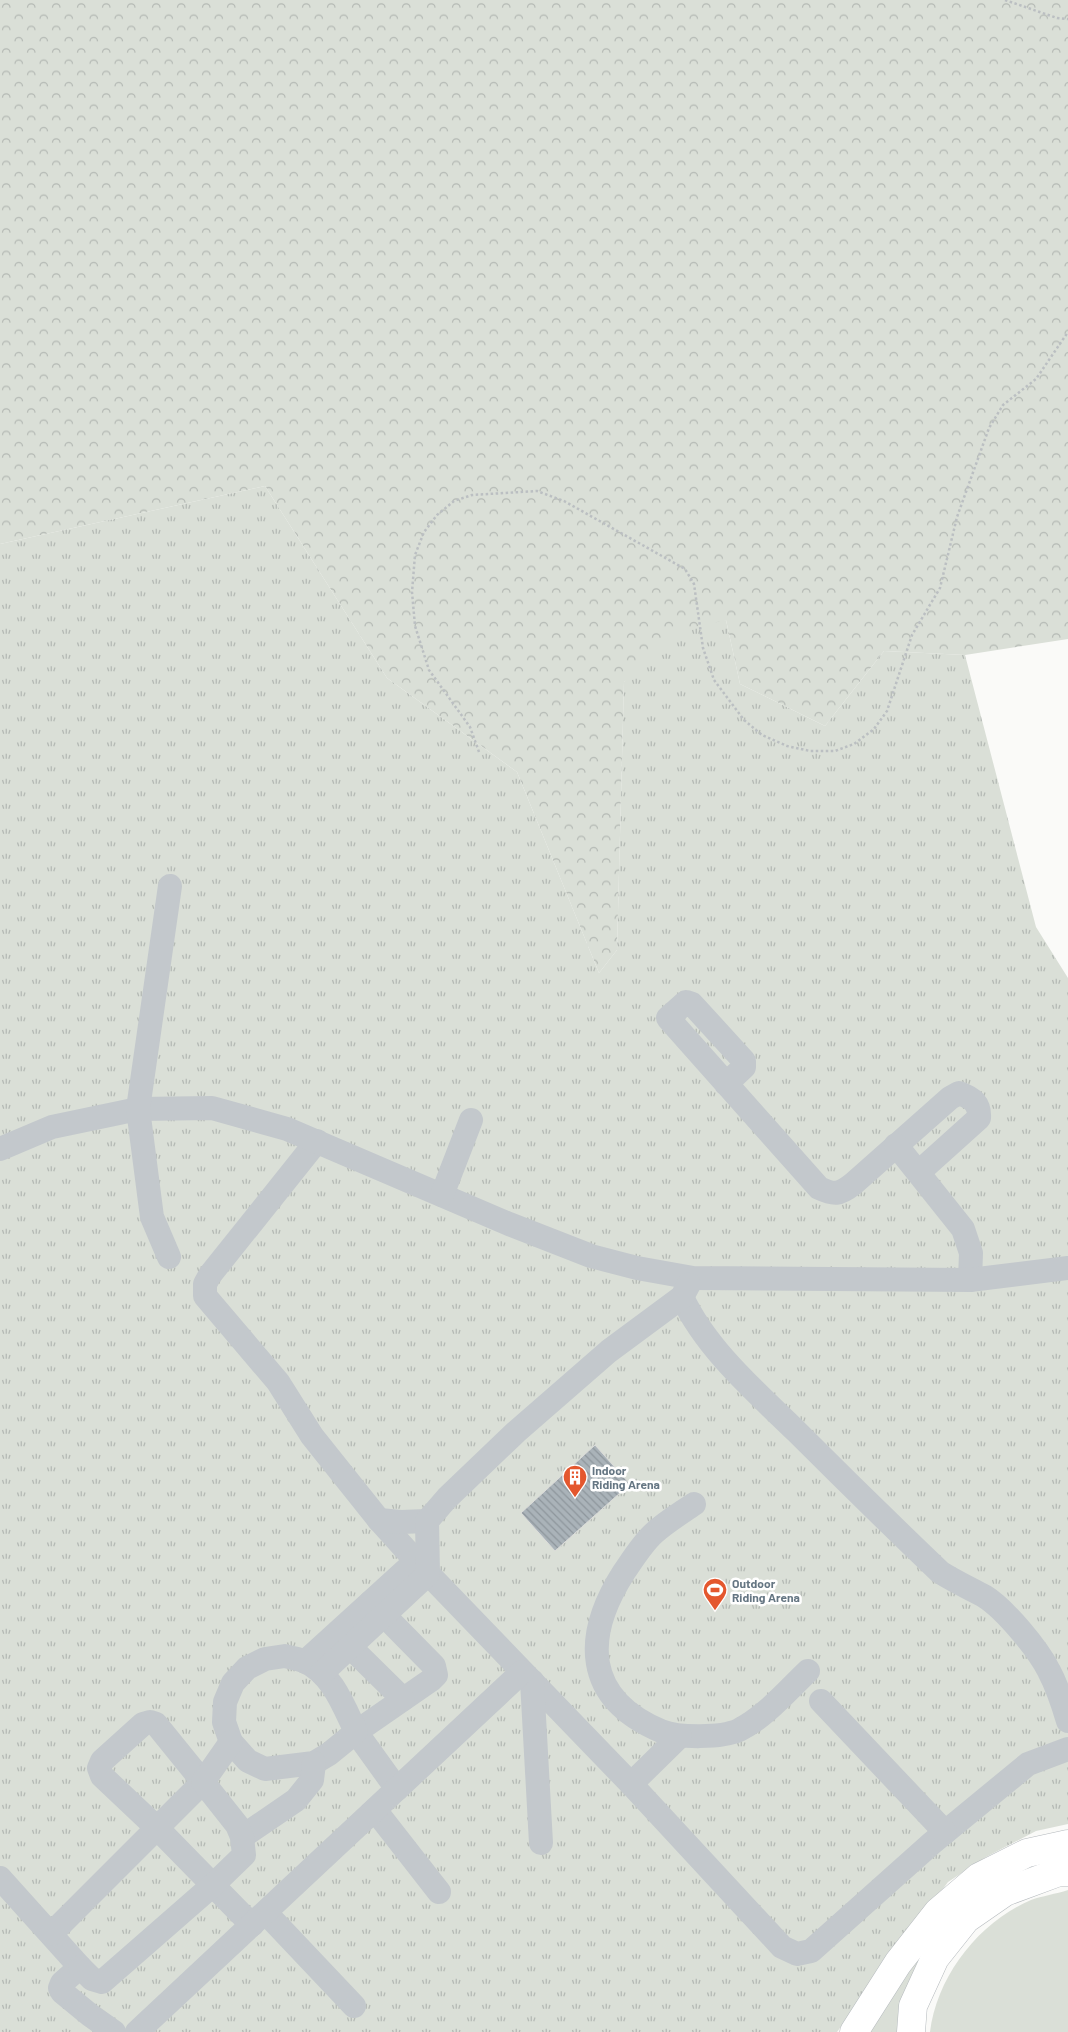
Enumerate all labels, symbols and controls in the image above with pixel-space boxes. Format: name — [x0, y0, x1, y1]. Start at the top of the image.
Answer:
place label: Indoor Riding Arena — [592, 1463, 660, 1491]
building icon: Indoor Riding Arena — [562, 1464, 588, 1498]
place label: Outdoor Riding Arena — [732, 1576, 800, 1604]
sports icon: Outdoor Riding Arena — [702, 1577, 728, 1611]

